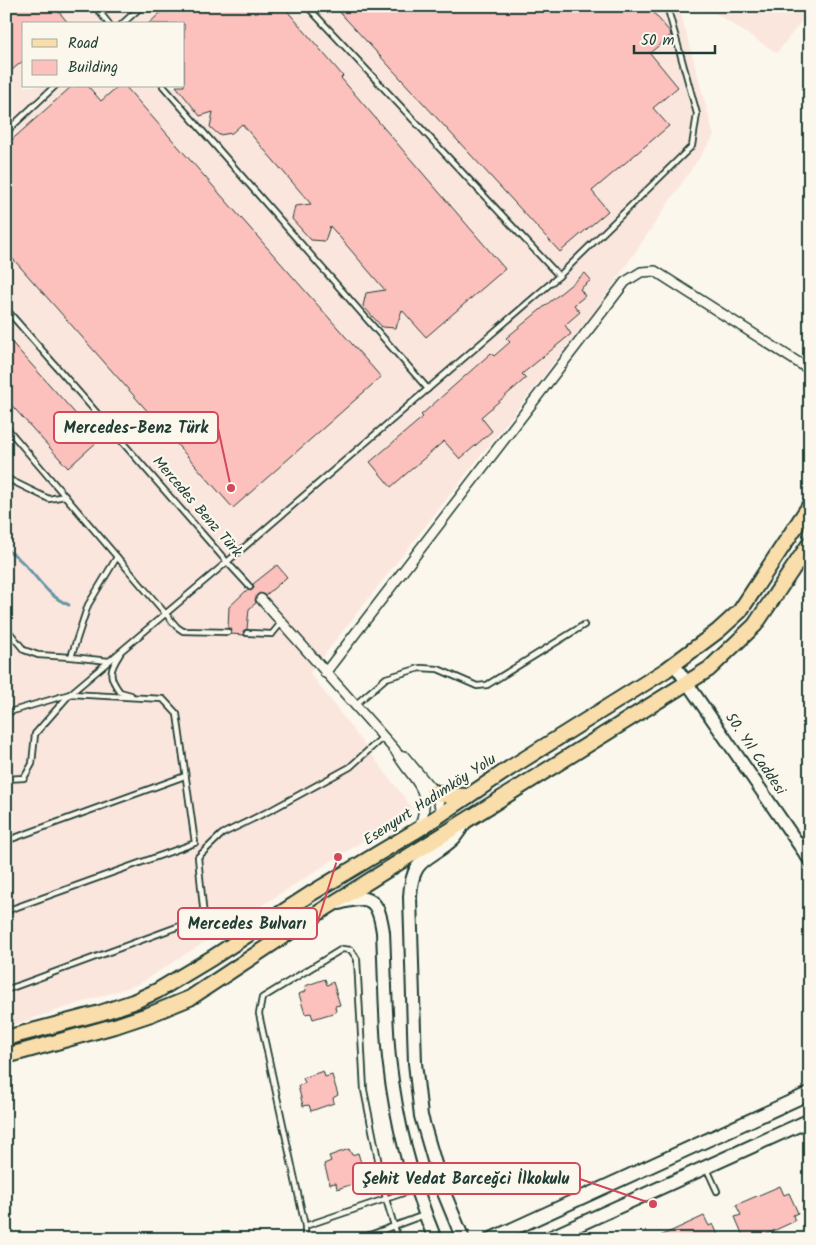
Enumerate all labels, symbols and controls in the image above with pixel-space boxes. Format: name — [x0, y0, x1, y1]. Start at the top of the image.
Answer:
legend — [22, 22, 185, 88]
scale bar — [634, 22, 715, 54]
text: 50 m — [641, 29, 675, 53]
text: Road — [68, 32, 99, 56]
text: Building — [68, 56, 118, 80]
callout: Mercedes-Benz Türk — [54, 412, 218, 443]
text: Mercedes-Benz Türk — [64, 416, 209, 441]
street label: Mercedes Benz Türk — [146, 451, 249, 564]
street label: 50. Yıl Caddesi — [718, 708, 792, 801]
street label: Esenyurt Hadımköy Yolu — [359, 748, 501, 852]
callout: Mercedes Bulvarı — [178, 908, 317, 939]
text: Mercedes Bulvarı — [188, 912, 306, 937]
callout: Şehit Vedat Barceğci İlkokulu — [353, 1163, 580, 1194]
text: Şehit Vedat Barceğci İlkokulu — [363, 1167, 570, 1192]

